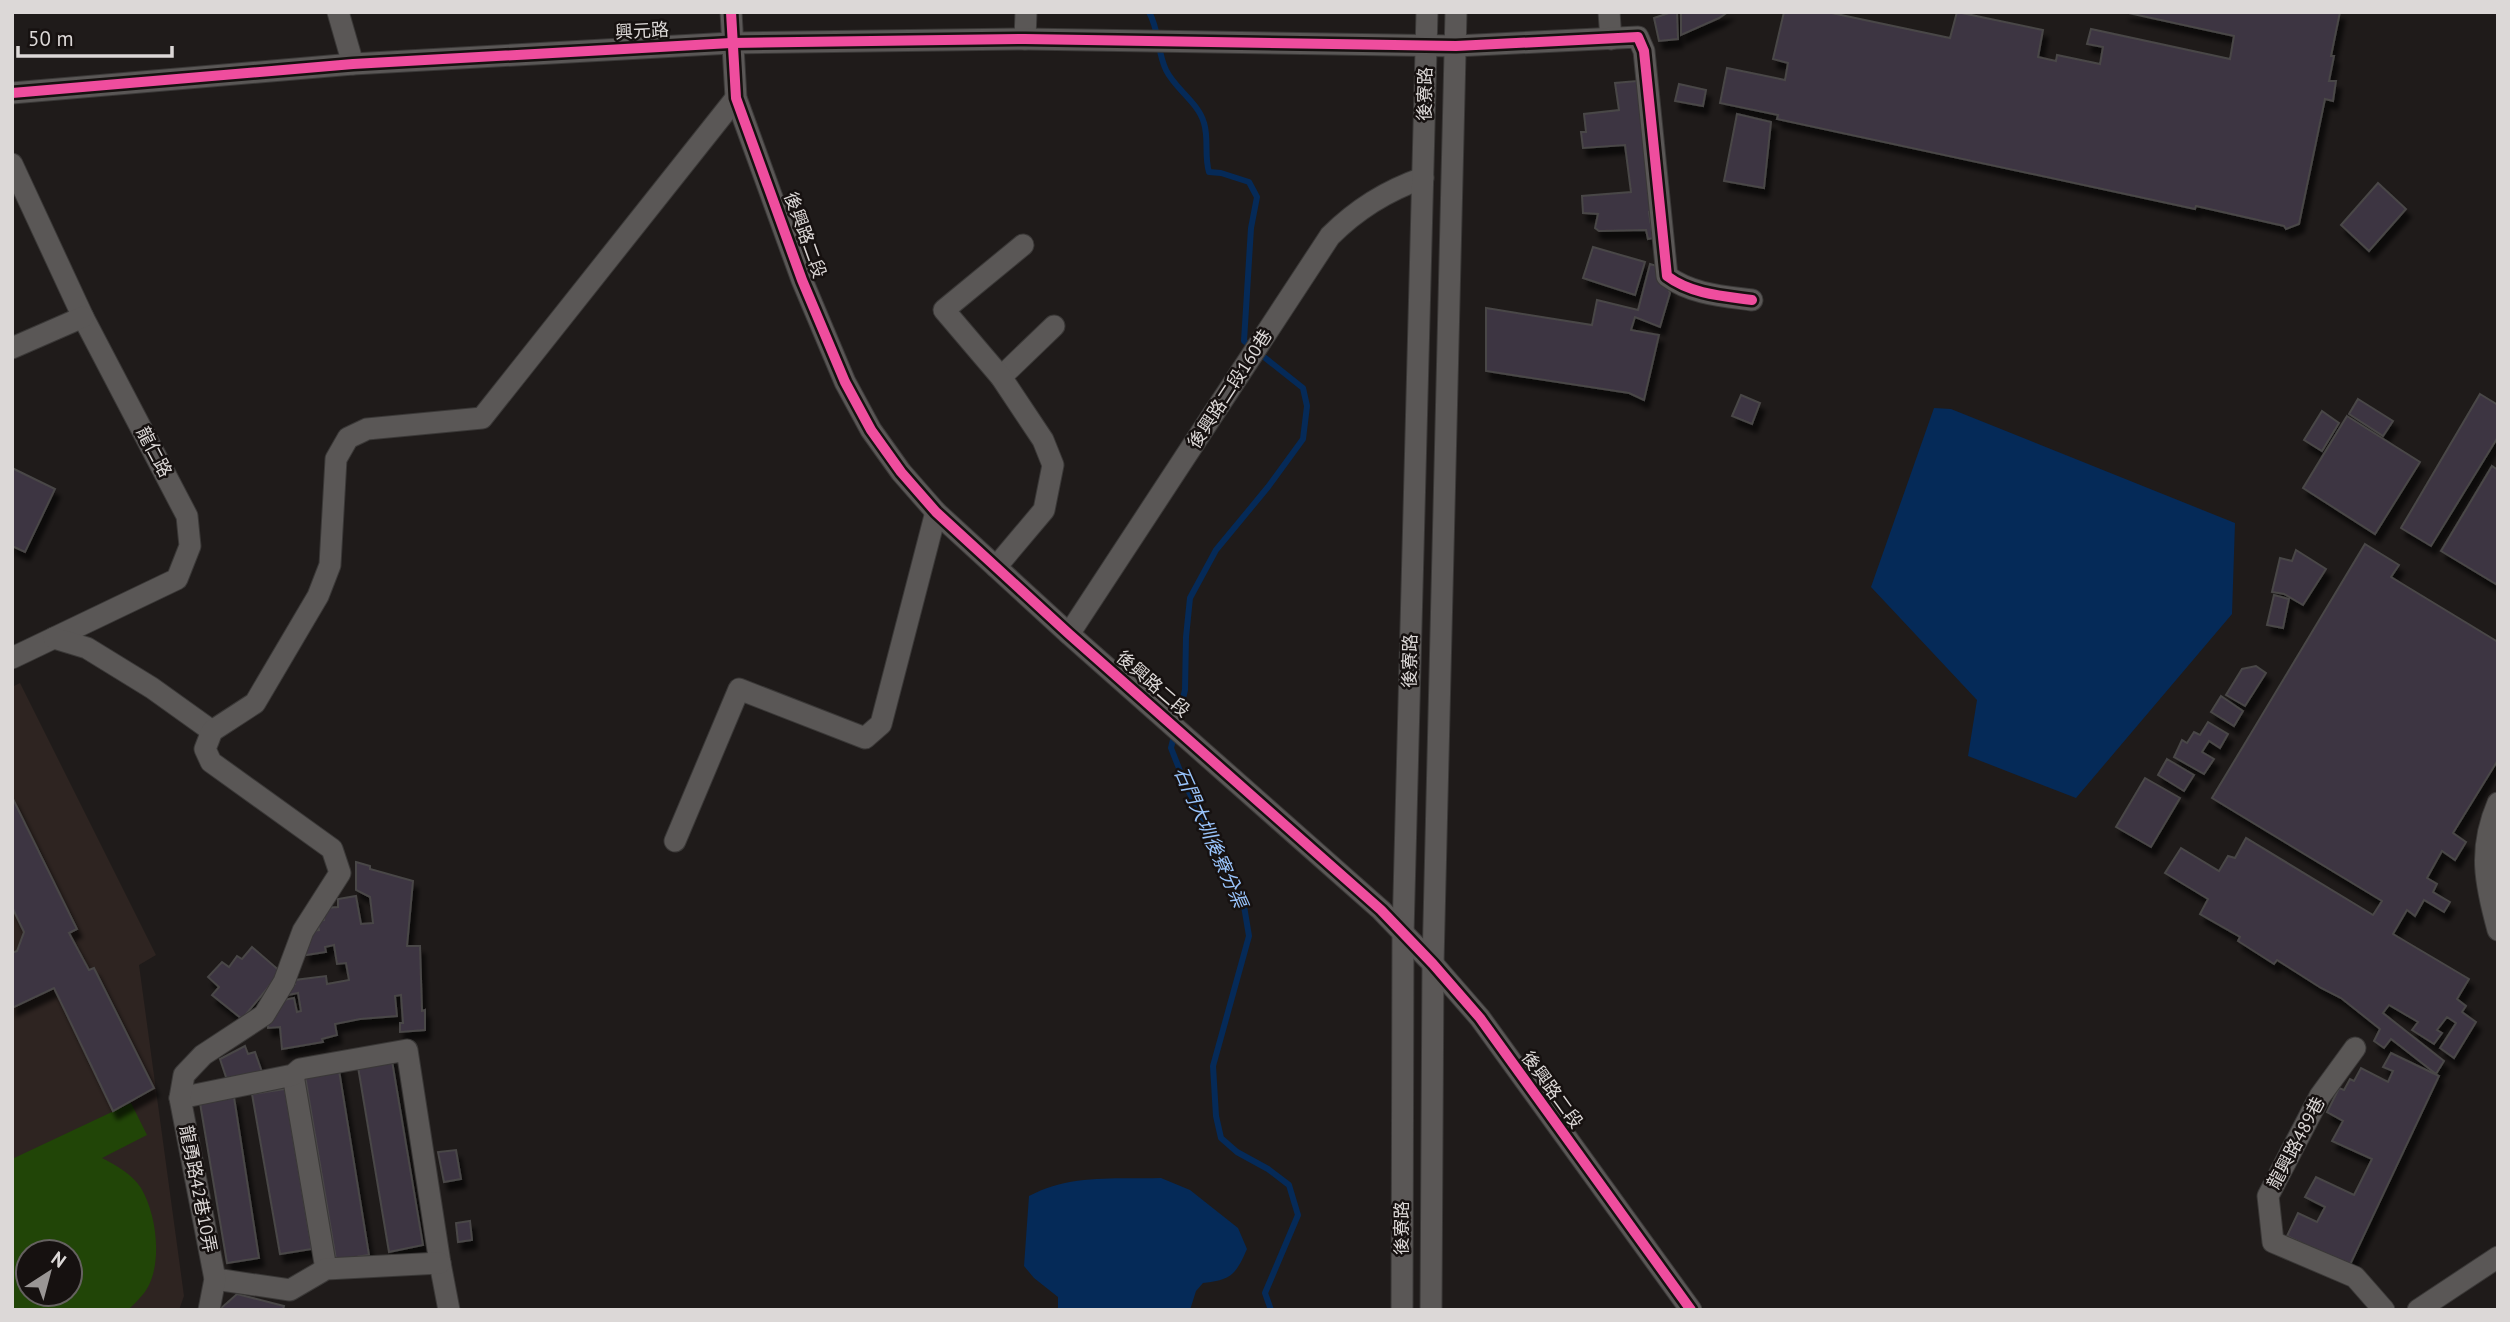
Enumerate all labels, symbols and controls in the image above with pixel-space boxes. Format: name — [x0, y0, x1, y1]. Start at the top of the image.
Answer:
scale bar — [18, 14, 172, 58]
street label: 興元路 — [614, 18, 670, 43]
text: 50 m — [28, 25, 74, 52]
street label: 後寮路 — [1413, 67, 1436, 121]
street label: 後興路二段 — [779, 189, 832, 281]
street label: 後興路二段160巷 — [1183, 325, 1277, 453]
street label: 龍仁路 — [132, 423, 177, 481]
street label: 後寮路 — [1398, 634, 1421, 688]
street label: 後興路二段 — [1112, 645, 1195, 722]
water label: 石門大圳後寮分渠 — [1169, 763, 1254, 914]
street label: 後興路二段 — [1517, 1047, 1588, 1133]
street label: 龍興路489巷 — [2262, 1093, 2330, 1193]
street label: 龍勇路42巷10弄 — [175, 1123, 222, 1255]
street label: 後寮路 — [1390, 1201, 1413, 1255]
north arrow — [14, 1238, 84, 1308]
text: N — [47, 1246, 71, 1273]

